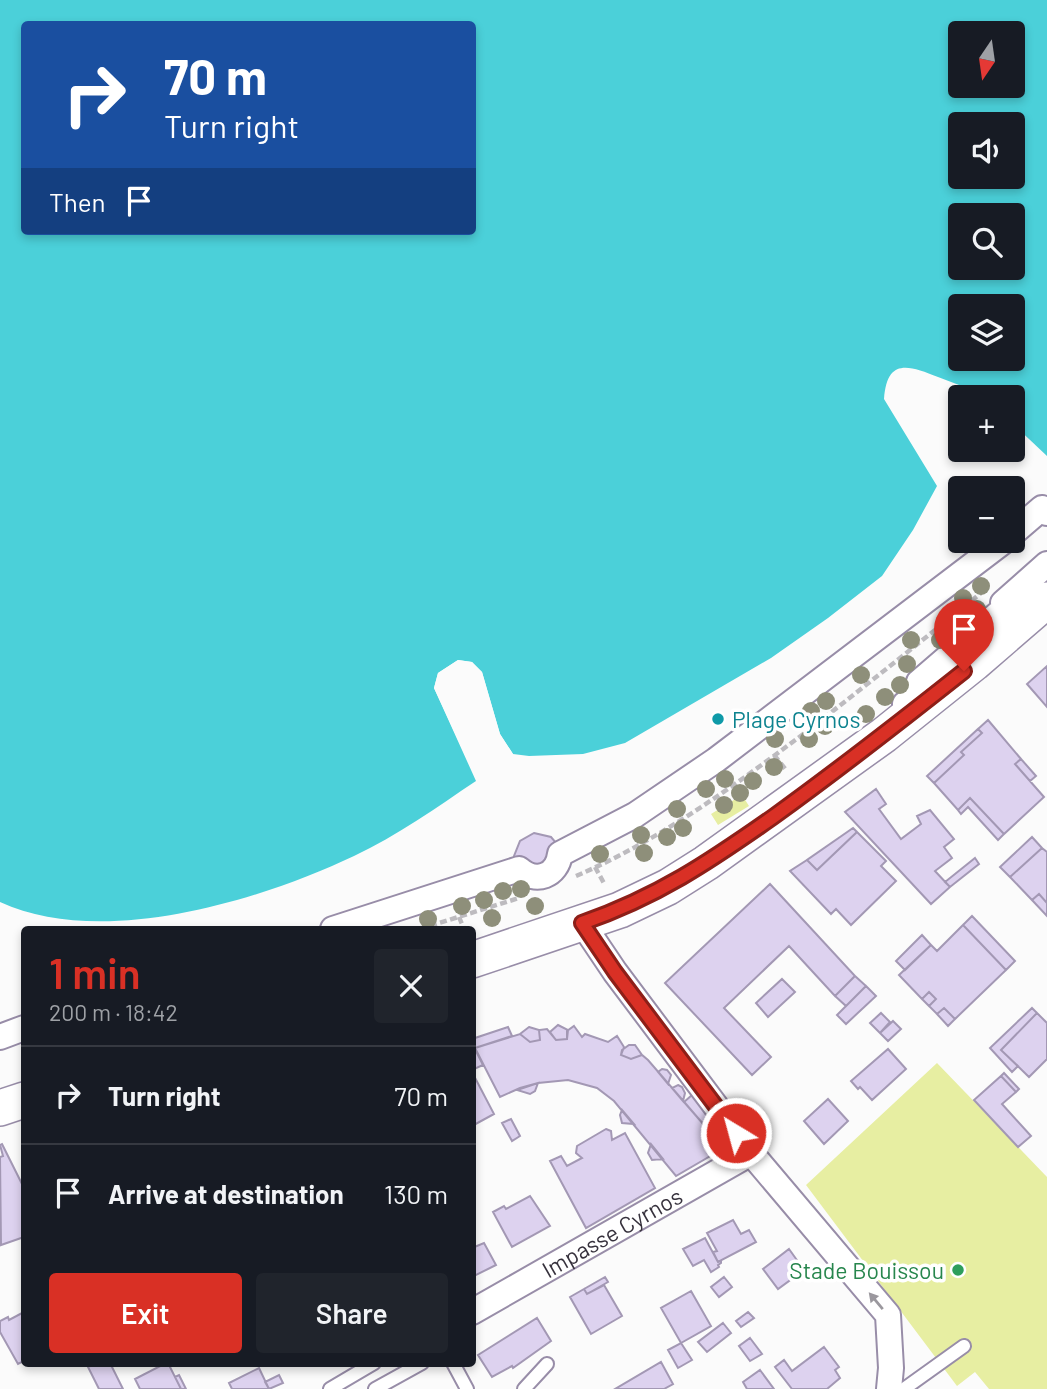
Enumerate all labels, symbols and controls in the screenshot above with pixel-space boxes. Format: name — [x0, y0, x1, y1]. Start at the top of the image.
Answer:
north arrow — [948, 21, 1026, 98]
map controls — [948, 21, 1025, 553]
text: 70 m — [164, 46, 267, 105]
icon: right — [49, 49, 140, 140]
text: Turn right — [164, 106, 299, 144]
button: sound — [948, 112, 1025, 189]
icon: arrive — [120, 182, 158, 220]
text: Then — [49, 186, 106, 217]
button: search — [948, 203, 1025, 280]
button: layers — [948, 294, 1025, 371]
button: + — [948, 385, 1025, 462]
button: − — [948, 476, 1025, 553]
pin — [934, 599, 994, 671]
icon: arrive — [945, 610, 983, 648]
place label: Plage Cyrnos — [732, 705, 861, 733]
marker: Plage Cyrnos — [710, 711, 726, 727]
text: 1 min — [49, 947, 141, 997]
button: close — [374, 949, 448, 1023]
text: 200 m · 18:42 — [49, 998, 178, 1026]
icon: right — [49, 1076, 87, 1114]
text: Turn right — [108, 1080, 221, 1111]
text: 70 m — [394, 1080, 448, 1111]
position arrow — [699, 1096, 773, 1170]
icon: arrive — [49, 1174, 87, 1212]
text: Arrive at destination — [108, 1178, 344, 1209]
text: 130 m — [384, 1178, 448, 1209]
street label: Impasse Cyrnos — [537, 1181, 687, 1283]
place label: Stade Bouissou — [789, 1256, 944, 1284]
marker: Stade Bouissou — [950, 1262, 966, 1278]
button: Exit — [49, 1273, 242, 1353]
button: Share — [256, 1273, 448, 1353]
one-way arrow — [869, 1292, 884, 1309]

